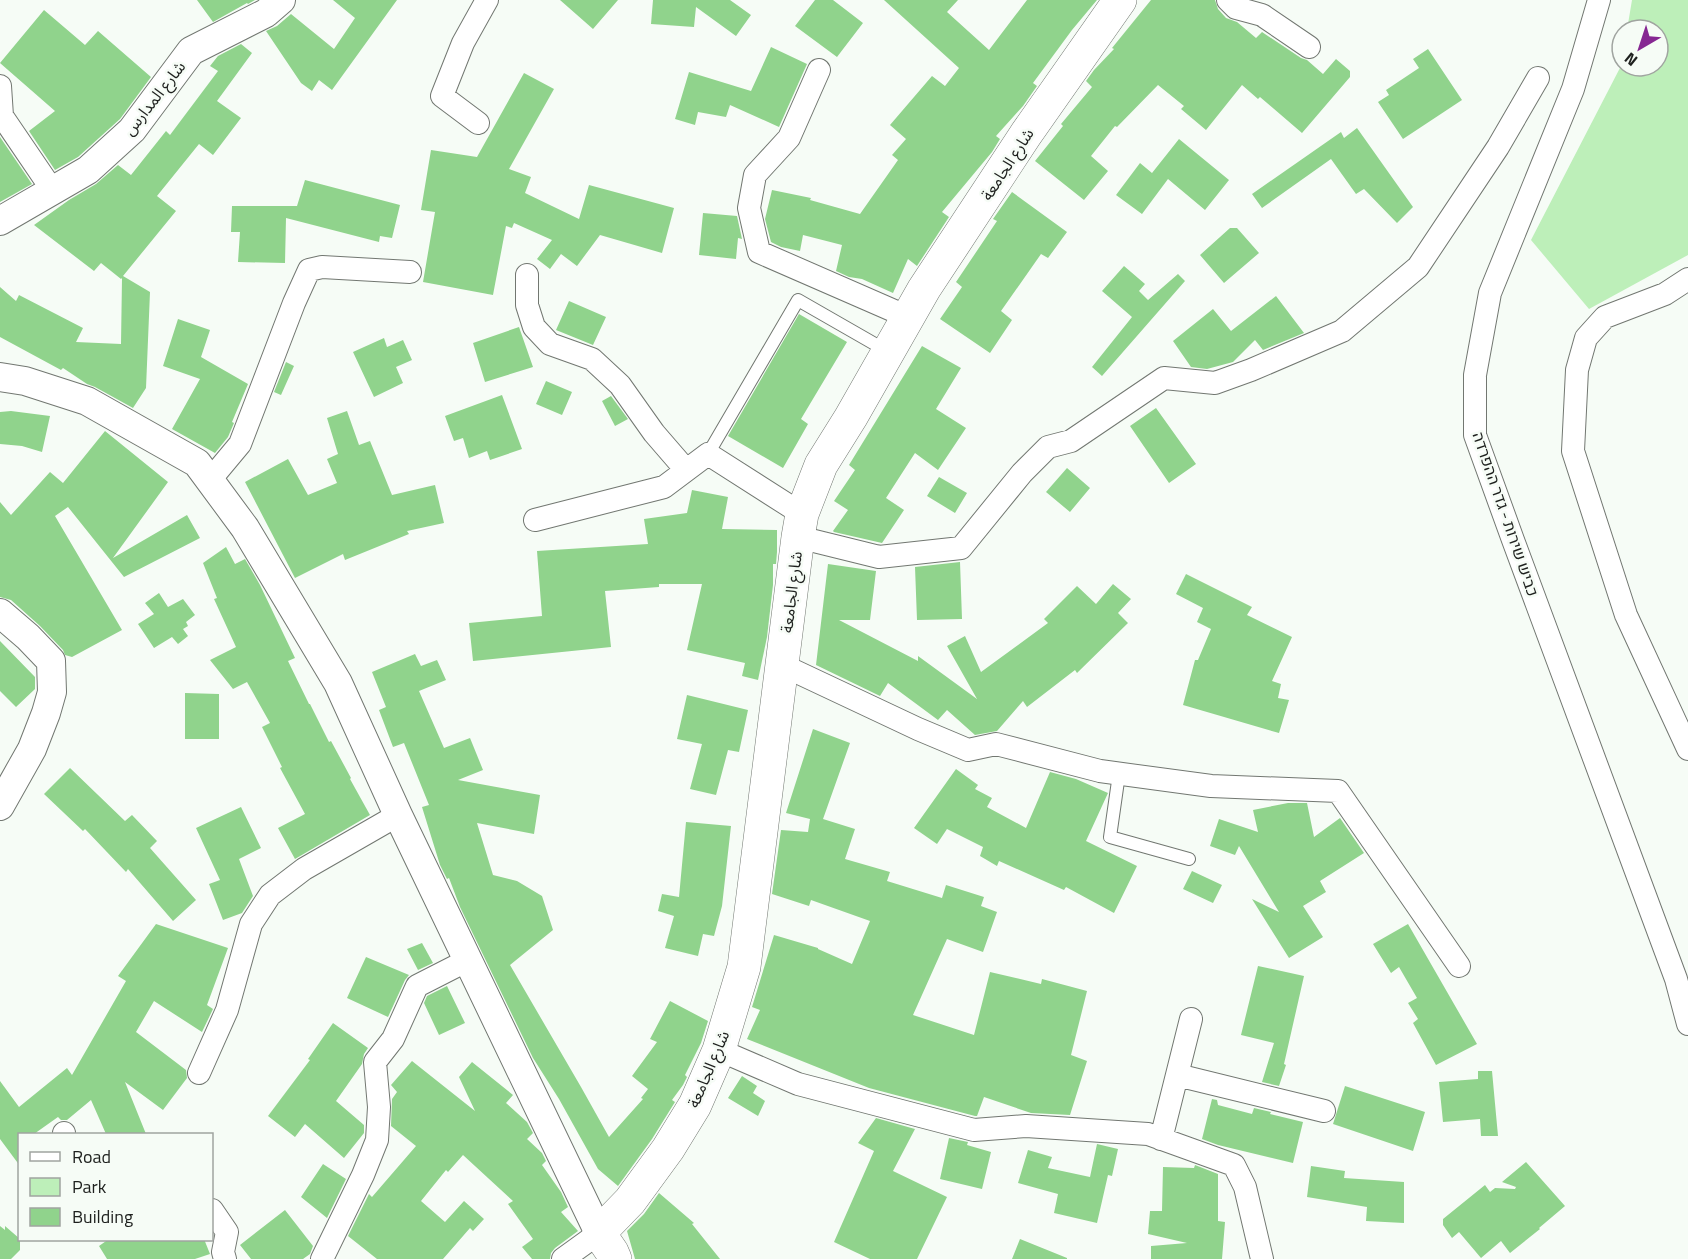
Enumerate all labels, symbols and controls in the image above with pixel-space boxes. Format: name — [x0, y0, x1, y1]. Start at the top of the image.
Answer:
north arrow — [1610, 18, 1670, 78]
text: N — [1619, 47, 1642, 72]
street label: شارع المدارس — [117, 56, 192, 141]
street label: شارع الجامعة — [975, 123, 1040, 205]
street label: כביש שירות - גדר ההפרדה — [1467, 429, 1545, 599]
street label: شارع الجامعة — [774, 550, 809, 634]
street label: شارع الجامعة — [681, 1027, 736, 1112]
legend — [18, 1133, 213, 1241]
text: Road — [72, 1143, 111, 1170]
text: Park — [72, 1173, 107, 1200]
text: Building — [72, 1203, 133, 1230]

